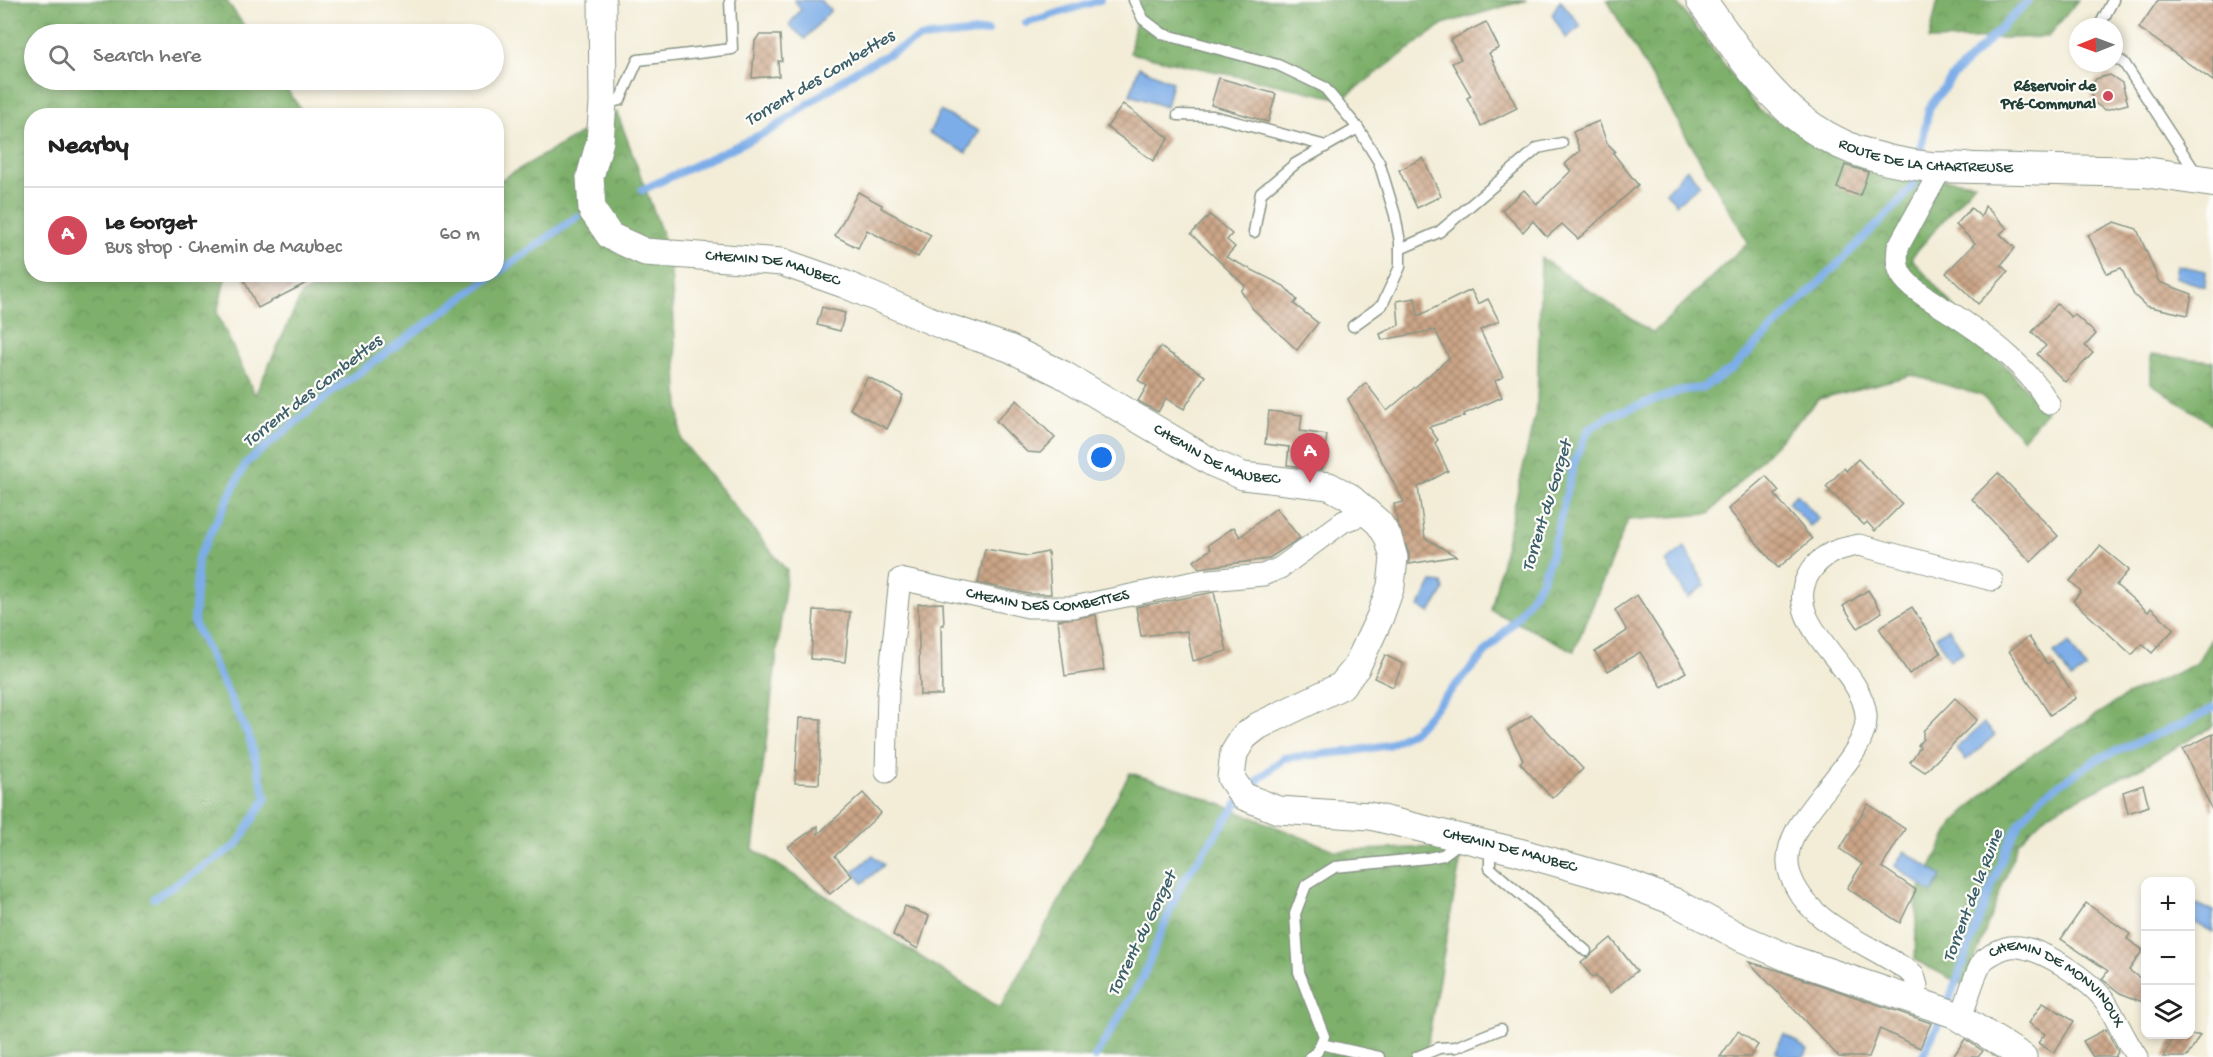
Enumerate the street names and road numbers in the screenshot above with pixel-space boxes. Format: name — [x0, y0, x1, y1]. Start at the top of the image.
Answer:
street label: ROUTE DE LA CHARTREUSE — [1835, 135, 2014, 178]
street label: CHEMIN DE MAUBEC — [705, 247, 844, 292]
street label: CHEMIN DE MAUBEC — [1149, 420, 1282, 490]
street label: CHEMIN DES COMBETTES — [964, 584, 1132, 617]
street label: CHEMIN DE MAUBEC — [1441, 824, 1580, 878]
street label: CHEMIN DE MONVINOUX — [1986, 937, 2128, 1031]

